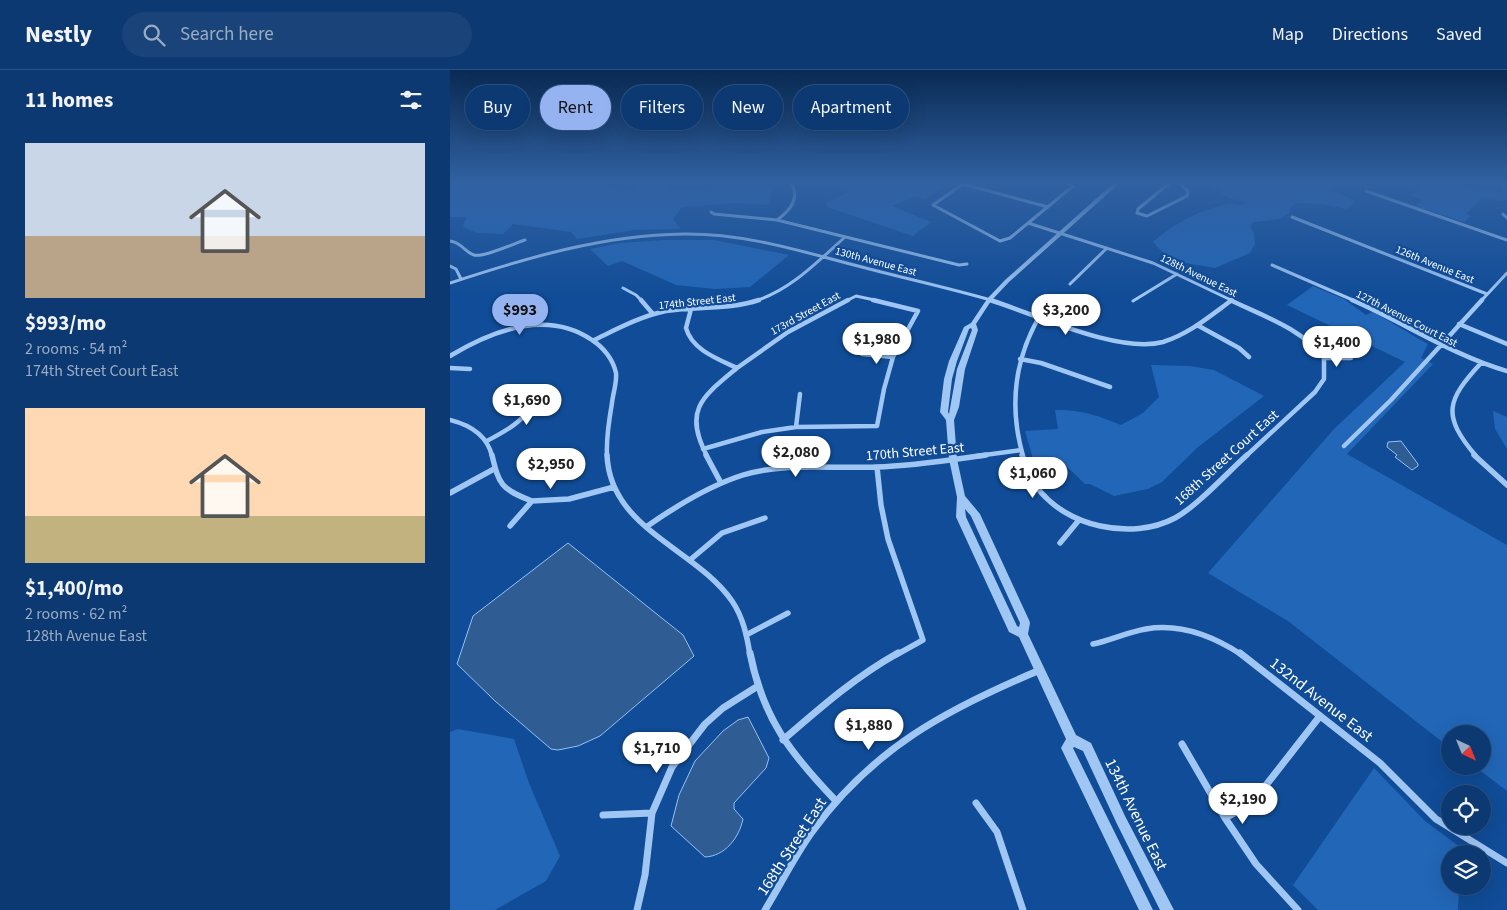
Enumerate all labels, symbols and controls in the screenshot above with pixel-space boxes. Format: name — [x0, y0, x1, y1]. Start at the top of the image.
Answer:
search box — [122, 12, 472, 57]
text: Nestly — [25, 17, 92, 52]
icon: search — [140, 21, 168, 49]
text: Search here — [180, 21, 274, 48]
text: Map — [1272, 22, 1304, 47]
text: Directions — [1332, 22, 1408, 47]
text: Saved — [1436, 22, 1482, 47]
text: 11 homes — [25, 85, 113, 115]
chip: Buy — [465, 85, 530, 130]
chip: Rent — [540, 85, 611, 130]
chip: Filters — [621, 85, 703, 130]
chip: New — [713, 85, 783, 130]
chip: Apartment — [793, 85, 909, 130]
icon: filters — [397, 86, 425, 114]
icon: home — [180, 176, 270, 266]
street label: 126th Avenue East — [1393, 242, 1477, 287]
street label: 130th Avenue East — [833, 243, 919, 280]
street label: 128th Avenue East — [1158, 250, 1240, 301]
street label: 127th Avenue Court East — [1354, 286, 1460, 351]
street label: 173rd Street East — [768, 288, 843, 339]
street label: 174th Street East — [658, 290, 737, 313]
pin: $993 — [490, 294, 550, 336]
pin: $3,200 — [1025, 294, 1107, 336]
text: $993 — [503, 299, 537, 321]
text: $3,200 — [1042, 299, 1090, 321]
text: $993/mo — [25, 308, 106, 338]
pin: $1,980 — [836, 322, 918, 365]
pin: $1,400 — [1296, 326, 1378, 368]
text: $1,980 — [853, 328, 901, 350]
text: $1,400 — [1313, 331, 1361, 353]
text: 2 rooms · 54 m² — [25, 338, 127, 360]
text: 174th Street Court East — [25, 360, 178, 382]
pin: $1,690 — [486, 384, 568, 426]
text: $1,690 — [503, 389, 551, 411]
street label: 168th Street Court East — [1170, 405, 1283, 510]
pin: $2,080 — [755, 436, 837, 478]
street label: 170th Street East — [865, 438, 965, 466]
icon: home — [180, 441, 270, 531]
text: $2,080 — [772, 441, 820, 463]
pin: $2,950 — [510, 448, 592, 490]
text: $2,950 — [527, 453, 575, 475]
pin: $1,060 — [992, 456, 1074, 499]
text: $1,060 — [1009, 462, 1057, 484]
text: $1,400/mo — [25, 573, 124, 603]
text: 2 rooms · 62 m² — [25, 603, 127, 625]
text: 128th Avenue East — [25, 625, 147, 647]
street label: 132nd Avenue East — [1265, 652, 1378, 747]
pin: $1,880 — [828, 708, 910, 751]
text: $1,880 — [845, 714, 893, 736]
north arrow — [1441, 725, 1491, 775]
map controls — [1441, 725, 1491, 895]
pin: $1,710 — [616, 732, 698, 774]
text: $1,710 — [633, 737, 681, 759]
street label: 134th Avenue East — [1099, 755, 1173, 875]
pin: $2,190 — [1202, 782, 1284, 825]
button: locate — [1441, 785, 1491, 835]
text: $2,190 — [1219, 788, 1267, 810]
street label: 168th Street East — [752, 793, 832, 900]
button: layers — [1441, 845, 1491, 895]

